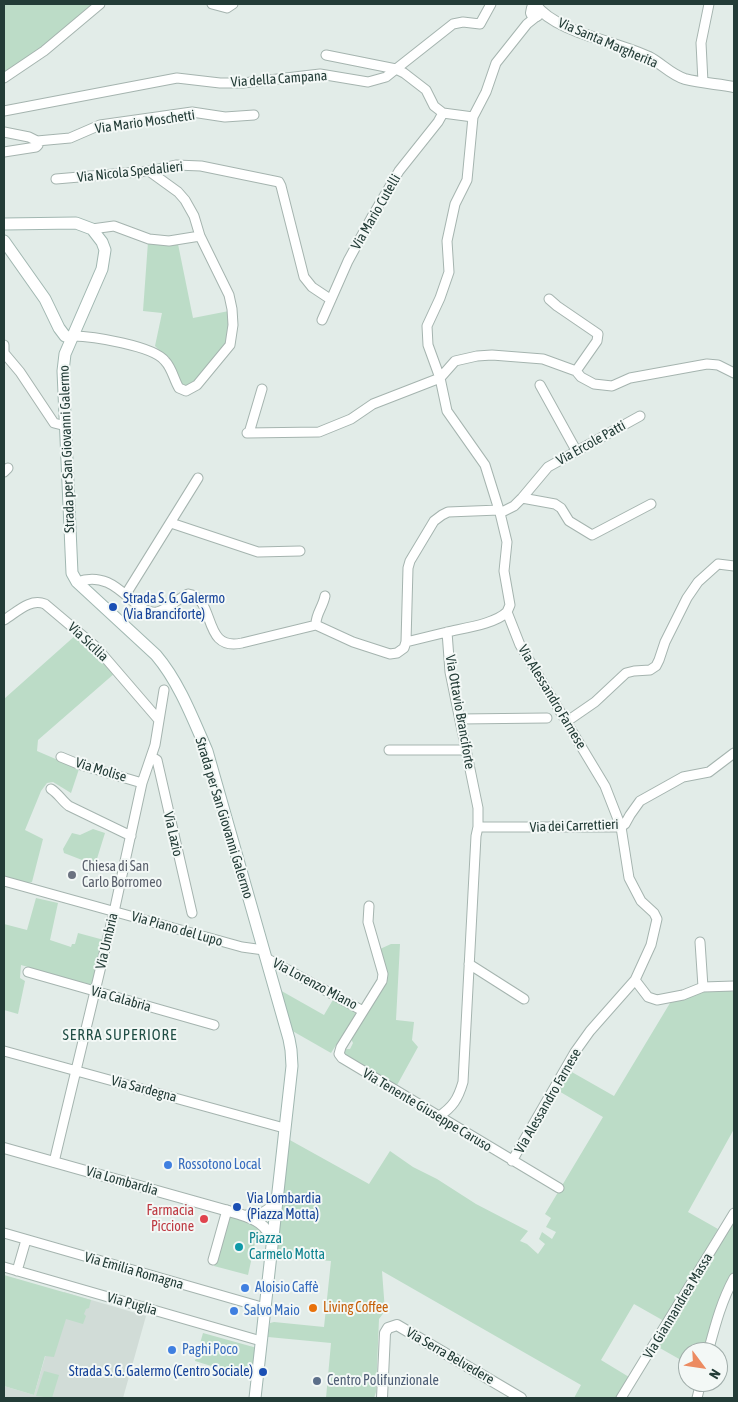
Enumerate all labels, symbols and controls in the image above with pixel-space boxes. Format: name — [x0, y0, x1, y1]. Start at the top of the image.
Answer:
street label: Via Santa Margherita — [556, 14, 660, 72]
street label: Via della Campana — [230, 67, 328, 91]
street label: Via Mario Moschetti — [94, 107, 196, 137]
street label: Via Nicola Spedalieri — [76, 158, 184, 186]
street label: Via Mario Cutelli — [348, 171, 404, 253]
street label: Strada per San Giovanni Galermo — [56, 365, 78, 533]
street label: Via Ercole Patti — [553, 417, 629, 469]
place label: Strada S. G. Galermo (Via Branciforte) — [123, 591, 225, 624]
marker: Strada S. G. Galermo (Via Branciforte) — [107, 601, 119, 613]
street label: Via Sicilia — [64, 619, 112, 665]
street label: Via Alessandro Farnese — [514, 642, 590, 752]
street label: Via Ottavio Branciforte — [442, 654, 478, 770]
street label: Strada per San Giovanni Galermo — [191, 735, 257, 901]
street label: Via Molise — [73, 754, 129, 786]
street label: Via Lazio — [160, 810, 186, 858]
street label: Via dei Carrettieri — [529, 816, 619, 836]
place label: Chiesa di San Carlo Borromeo — [82, 859, 162, 892]
marker: Chiesa di San Carlo Borromeo — [66, 869, 78, 881]
street label: Via Piano del Lupo — [129, 908, 225, 950]
street label: Via Umbria — [92, 911, 122, 971]
street label: Via Lorenzo Miano — [270, 955, 360, 1013]
street label: Via Calabria — [89, 982, 153, 1016]
district label: SERRA SUPERIORE — [61, 1026, 179, 1044]
street label: Via Alessandro Farnese — [511, 1046, 585, 1156]
street label: Via Tenente Giuseppe Caruso — [359, 1065, 495, 1155]
street label: Via Sardegna — [109, 1072, 179, 1106]
place label: Rossotono Local — [178, 1157, 261, 1173]
marker: Rossotono Local — [162, 1159, 174, 1171]
street label: Via Lombardia — [84, 1163, 160, 1199]
place label: Via Lombardia (Piazza Motta) — [247, 1191, 321, 1224]
marker: Via Lombardia (Piazza Motta) — [231, 1201, 243, 1213]
place label: Farmacia Piccione — [146, 1203, 194, 1236]
marker: Farmacia Piccione — [198, 1213, 210, 1225]
place label: Piazza Carmelo Motta — [249, 1231, 325, 1264]
marker: Piazza Carmelo Motta — [233, 1241, 245, 1253]
street label: Via Emilia Romagna — [82, 1249, 186, 1293]
street label: Via Giannandrea Massa — [640, 1250, 716, 1362]
place label: Aloisio Caffè — [255, 1280, 319, 1296]
marker: Aloisio Caffè — [239, 1282, 251, 1294]
street label: Via Puglia — [105, 1289, 159, 1319]
place label: Living Coffee — [323, 1300, 388, 1316]
marker: Living Coffee — [307, 1302, 319, 1314]
place label: Salvo Maio — [244, 1303, 300, 1319]
marker: Salvo Maio — [228, 1305, 240, 1317]
street label: Via Serra Belvedere — [403, 1324, 497, 1388]
place label: Paghi Poco — [182, 1342, 238, 1358]
north arrow — [678, 1342, 728, 1392]
marker: Paghi Poco — [166, 1344, 178, 1356]
place label: Strada S. G. Galermo (Centro Sociale) — [69, 1364, 253, 1380]
marker: Strada S. G. Galermo (Centro Sociale) — [257, 1366, 269, 1378]
text: N — [706, 1367, 724, 1382]
place label: Centro Polifunzionale — [327, 1373, 439, 1389]
marker: Centro Polifunzionale — [311, 1375, 323, 1387]

